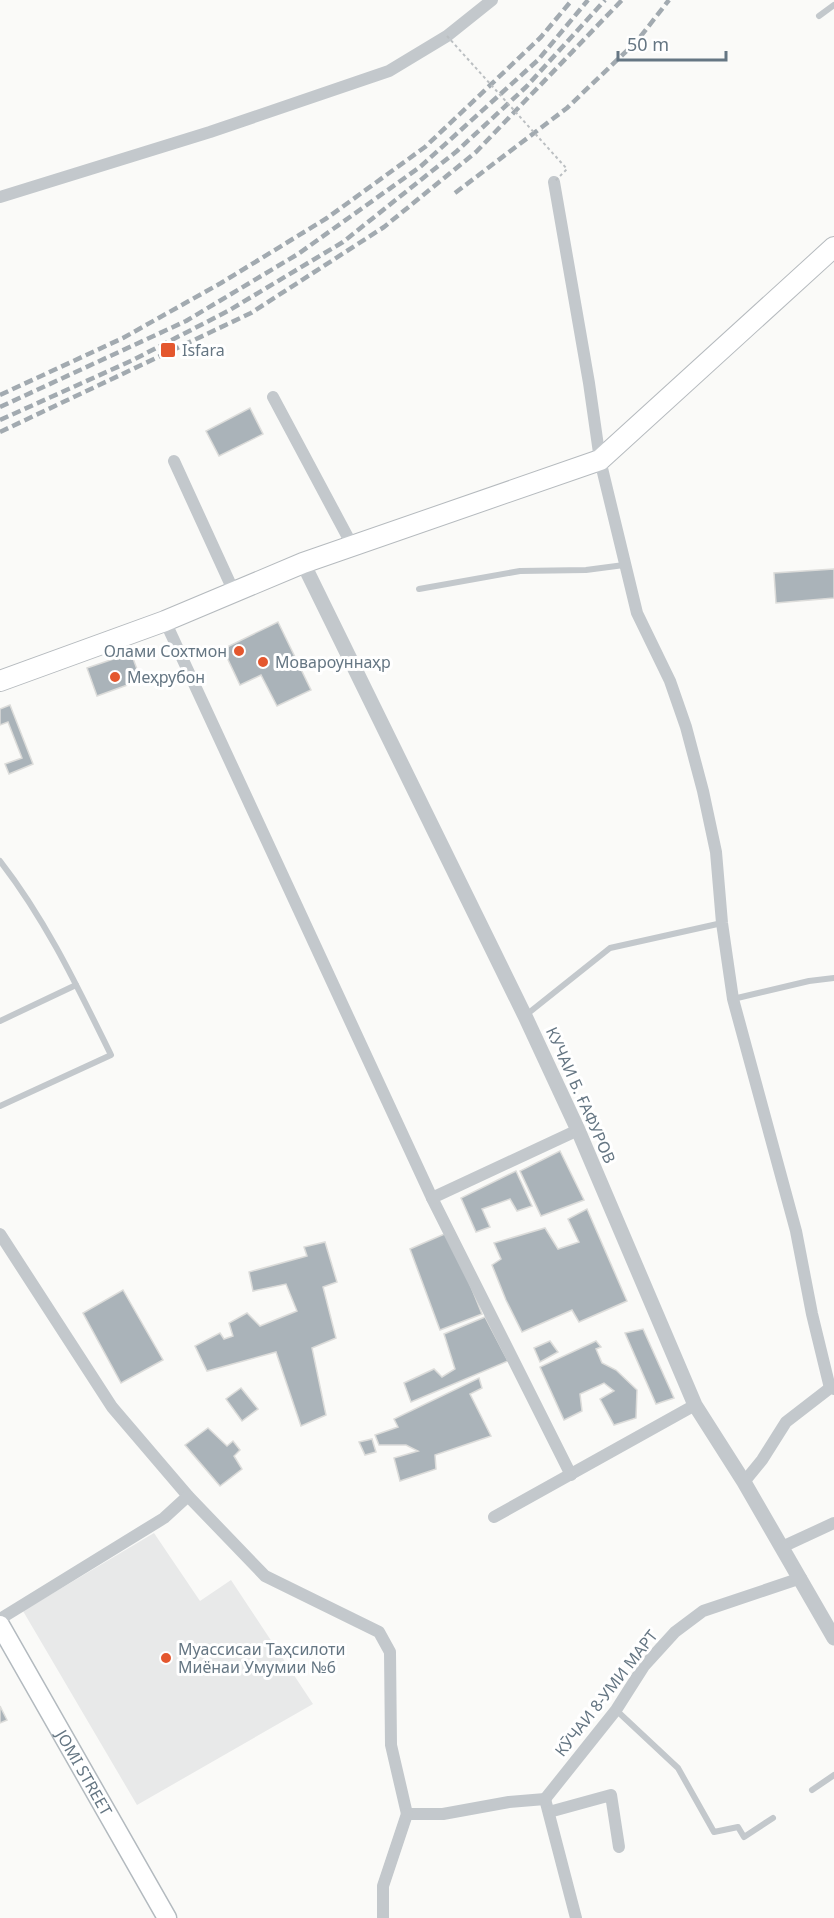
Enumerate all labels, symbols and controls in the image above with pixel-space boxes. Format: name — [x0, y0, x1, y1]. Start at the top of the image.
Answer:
scale bar — [618, 24, 726, 62]
text: 50 m — [627, 32, 669, 56]
place label: Isfara — [182, 339, 225, 361]
marker: Isfara — [159, 341, 177, 359]
place label: Олами Сохтмон — [104, 640, 227, 662]
marker: Олами Сохтмон — [232, 644, 246, 658]
place label: Мовароуннаҳр — [275, 651, 391, 673]
marker: Мовароуннаҳр — [256, 655, 270, 669]
place label: Меҳрубон — [127, 666, 205, 688]
marker: Меҳрубон — [108, 670, 122, 684]
street label: КУЧАИ Б. ҒАФУРОВ — [541, 1023, 621, 1167]
street label: КӮЧАИ 8-УМИ МАРТ — [550, 1625, 662, 1761]
place label: Муассисаи Таҳсилоти Миёнаи Умумии №6 — [178, 1638, 345, 1678]
marker: Муассисаи Таҳсилоти Миёнаи Умумии №6 — [159, 1651, 173, 1665]
street label: JOMI STREET — [50, 1724, 117, 1820]

